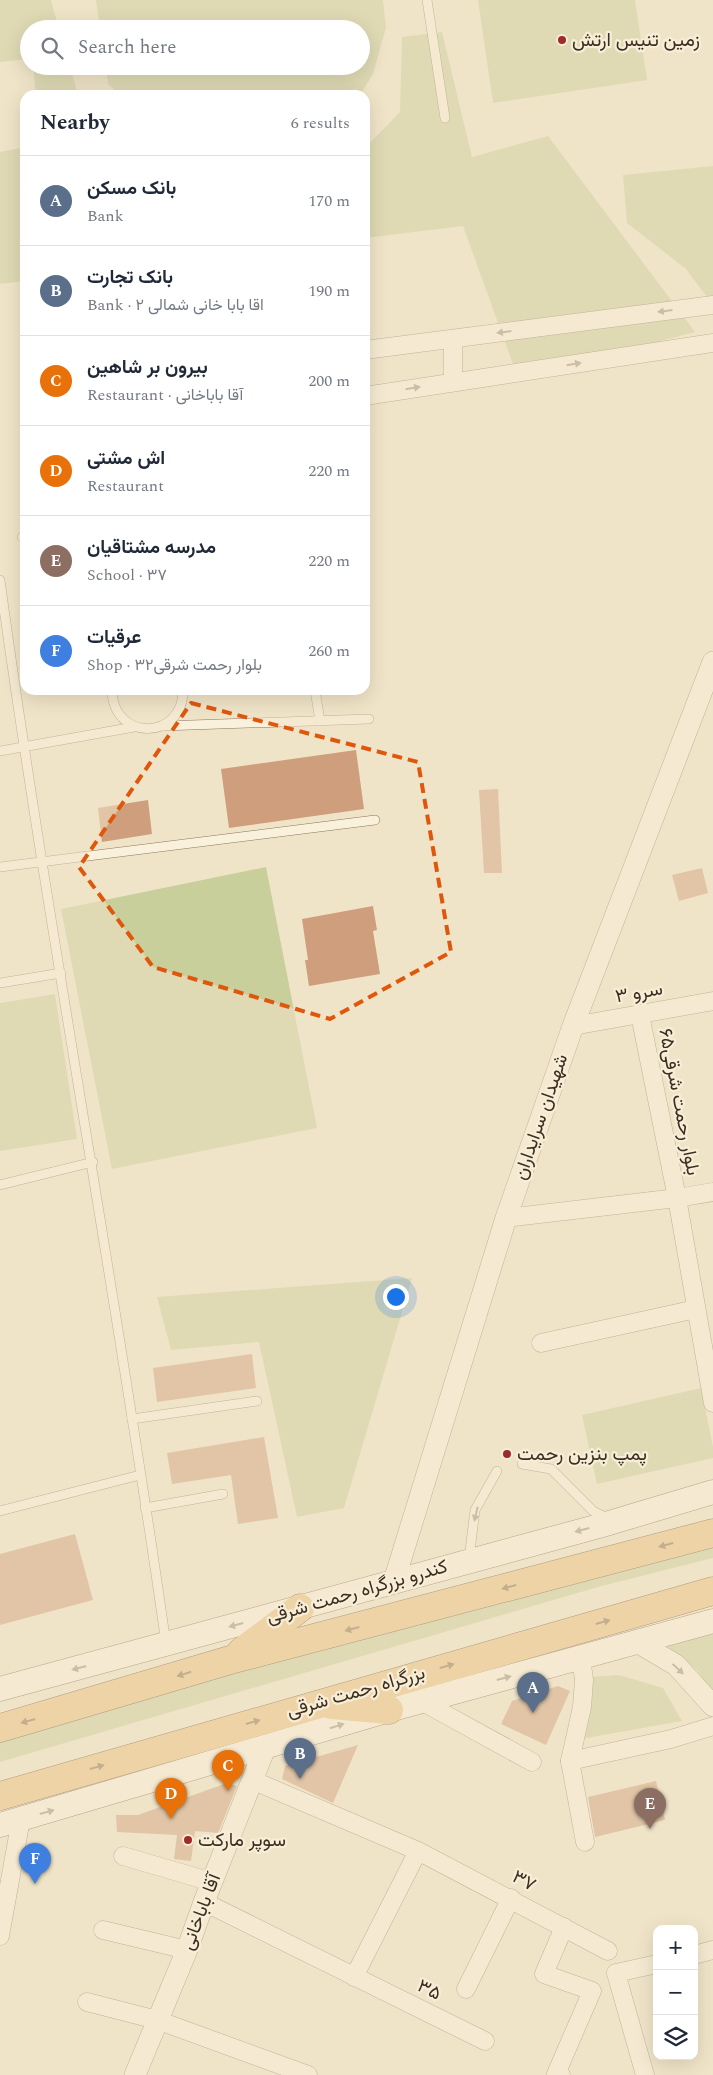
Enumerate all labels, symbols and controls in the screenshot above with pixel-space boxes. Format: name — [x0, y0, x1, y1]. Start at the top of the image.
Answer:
search box — [20, 20, 370, 75]
place label: زمین تنیس ارتش — [572, 26, 700, 55]
text: Search here — [78, 33, 177, 62]
icon: search — [38, 34, 66, 62]
marker: زمین تنیس ارتش — [556, 34, 568, 46]
text: Nearby — [40, 107, 110, 139]
text: 6 results — [291, 111, 350, 135]
text: بانک مسکن — [87, 174, 176, 203]
text: A — [50, 189, 62, 213]
text: 170 m — [308, 189, 350, 213]
text: Bank — [87, 204, 124, 228]
text: بانک تجارت — [87, 263, 173, 292]
text: B — [50, 279, 62, 303]
text: 190 m — [308, 279, 350, 303]
text: Bank · ۲ اقا بابا خانی شمالی — [87, 293, 264, 317]
one-way arrow — [656, 307, 672, 315]
one-way arrow — [495, 328, 511, 336]
text: بیرون بر شاهین — [87, 353, 208, 382]
one-way arrow — [566, 360, 582, 368]
text: C — [50, 369, 62, 393]
text: 200 m — [308, 369, 350, 393]
text: Restaurant · آقا باباخانی — [87, 383, 243, 407]
one-way arrow — [406, 384, 422, 392]
text: اش مشتی — [87, 444, 165, 473]
text: D — [50, 459, 62, 483]
text: 220 m — [308, 459, 350, 483]
text: Restaurant — [87, 474, 164, 498]
text: مدرسه مشتاقیان — [87, 533, 216, 562]
text: E — [51, 549, 61, 573]
text: 220 m — [308, 549, 350, 573]
text: School · ۳۷ — [87, 563, 167, 587]
text: عرقیات — [87, 623, 141, 652]
text: F — [51, 639, 61, 663]
text: 260 m — [308, 639, 350, 663]
text: Shop · بلوار رحمت شرقی۳۲ — [87, 653, 262, 677]
street label: سرو ۳ — [613, 975, 665, 1011]
street label: بلوار رحمت شرقی۶۵ — [651, 1026, 707, 1178]
street label: شهیدان سرایداران — [506, 1050, 576, 1184]
your location — [383, 1284, 409, 1310]
place label: پمپ بنزین رحمت — [517, 1440, 647, 1469]
marker: پمپ بنزین رحمت — [501, 1448, 513, 1460]
one-way arrow — [472, 1506, 480, 1521]
one-way arrow — [575, 1527, 590, 1535]
one-way arrow — [658, 1541, 673, 1549]
street label: کندرو بزرگراه رحمت شرقی — [263, 1552, 451, 1632]
one-way arrow — [501, 1583, 516, 1591]
one-way arrow — [596, 1618, 611, 1626]
one-way arrow — [228, 1622, 243, 1630]
one-way arrow — [344, 1625, 359, 1633]
street label: بزرگراه رحمت شرقی — [283, 1658, 429, 1726]
one-way arrow — [440, 1662, 455, 1670]
one-way arrow — [672, 1663, 684, 1674]
one-way arrow — [71, 1664, 86, 1672]
one-way arrow — [176, 1671, 191, 1679]
pin: A — [517, 1672, 549, 1713]
one-way arrow — [496, 1674, 511, 1682]
one-way arrow — [20, 1717, 35, 1725]
one-way arrow — [246, 1717, 261, 1725]
one-way arrow — [330, 1722, 345, 1730]
pin: B — [284, 1738, 316, 1779]
pin: C — [212, 1750, 244, 1791]
one-way arrow — [90, 1763, 105, 1771]
pin: D — [155, 1778, 187, 1819]
pin: E — [634, 1788, 666, 1829]
one-way arrow — [39, 1807, 54, 1815]
place label: سوپر مارکت — [198, 1826, 286, 1855]
marker: سوپر مارکت — [182, 1834, 194, 1846]
pin: F — [19, 1843, 51, 1884]
street label: ۳۷ — [507, 1863, 541, 1899]
street label: آقا باباخانی — [173, 1868, 229, 1955]
map controls — [653, 1925, 698, 2060]
button: + — [653, 1925, 698, 1970]
button: − — [653, 1970, 698, 2015]
street label: ۳۵ — [412, 1972, 446, 2008]
button: layers — [653, 2015, 698, 2060]

